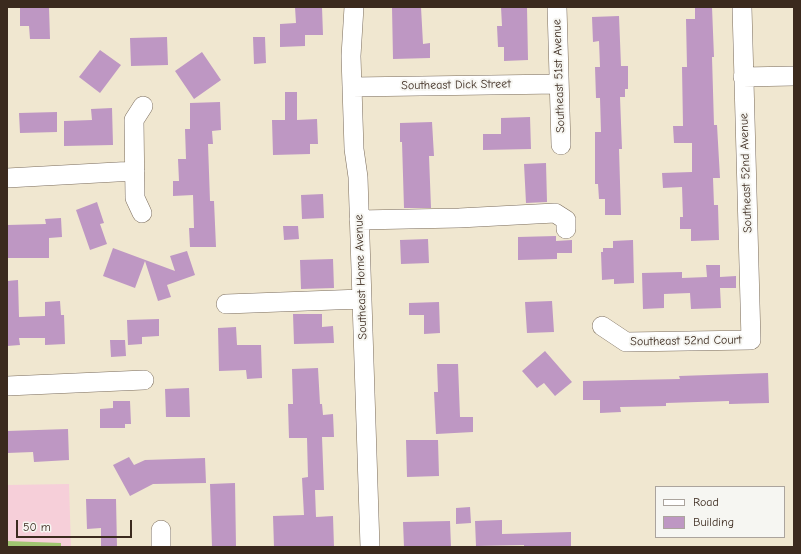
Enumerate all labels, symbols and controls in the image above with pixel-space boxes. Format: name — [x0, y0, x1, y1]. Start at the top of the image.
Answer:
street label: Southeast 51st Avenue — [550, 19, 568, 133]
street label: Southeast Dick Street — [401, 77, 511, 93]
street label: Southeast 52nd Avenue — [737, 113, 755, 233]
street label: Southeast Home Avenue — [352, 214, 370, 340]
street label: Southeast 52nd Court — [630, 333, 742, 349]
legend — [655, 486, 785, 538]
text: Road — [693, 495, 719, 509]
scale bar — [18, 512, 134, 538]
text: Building — [693, 515, 734, 529]
text: 50 m — [23, 520, 51, 534]

